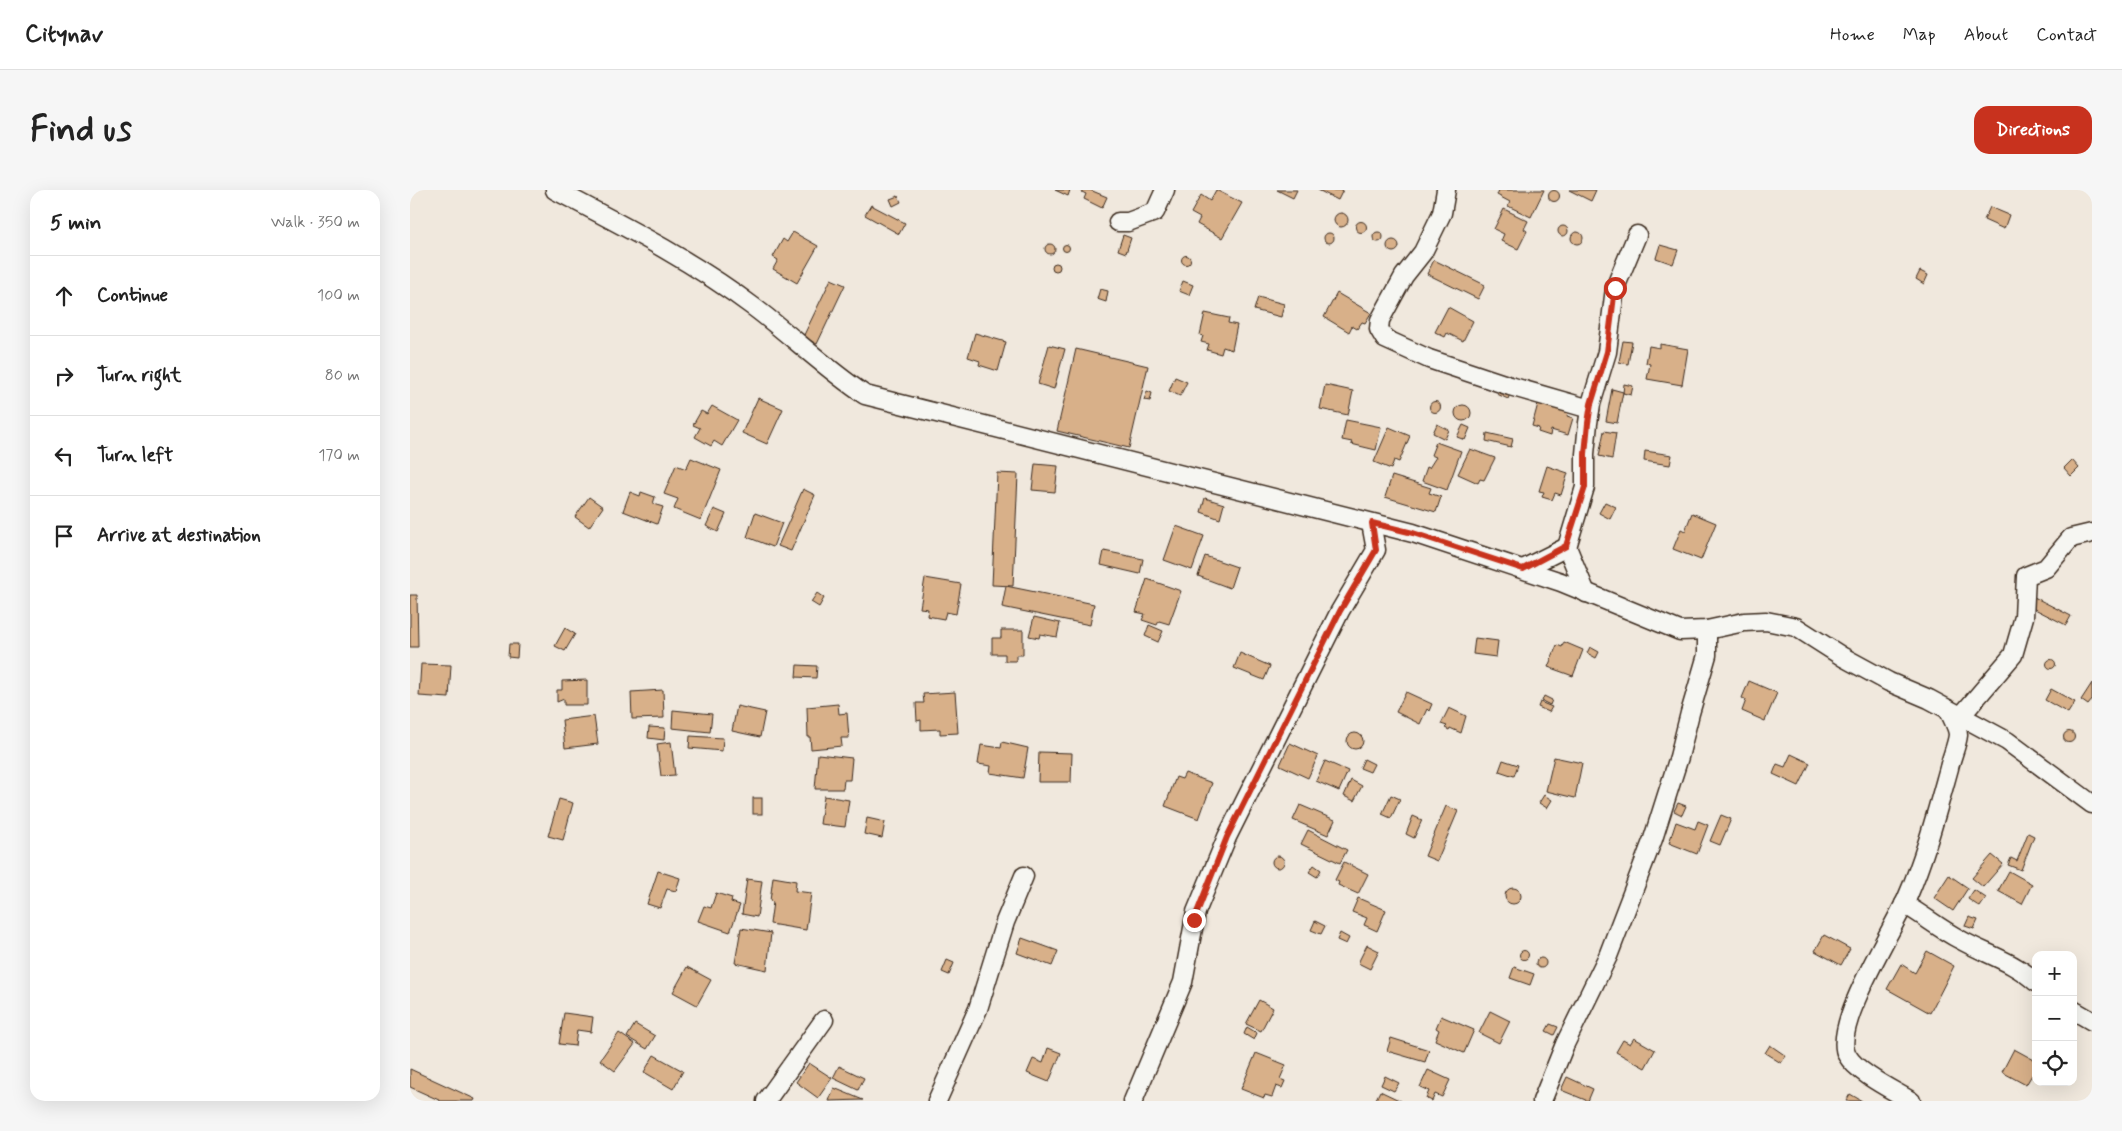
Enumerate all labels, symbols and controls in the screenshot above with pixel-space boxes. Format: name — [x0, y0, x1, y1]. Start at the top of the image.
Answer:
text: Citynav — [25, 19, 103, 50]
text: Home — [1830, 23, 1875, 47]
text: Map — [1903, 23, 1936, 47]
text: About — [1964, 23, 2008, 47]
text: Contact — [2036, 23, 2097, 47]
button: Directions — [1974, 106, 2092, 154]
text: Find us — [30, 107, 132, 153]
text: 5 min — [50, 209, 102, 237]
text: Walk · 350 m — [271, 212, 360, 233]
route start — [1604, 277, 1627, 300]
icon: ahead — [50, 282, 78, 310]
text: Continue — [97, 283, 168, 308]
text: 100 m — [317, 285, 360, 306]
icon: right — [50, 362, 78, 390]
text: Turn right — [97, 363, 181, 388]
text: 80 m — [325, 365, 360, 386]
icon: left — [50, 442, 78, 470]
text: Turn left — [97, 443, 173, 468]
text: 170 m — [318, 445, 360, 466]
icon: arrive — [50, 522, 78, 550]
text: Arrive at destination — [97, 523, 261, 548]
route end — [1183, 909, 1206, 932]
map controls — [2032, 951, 2077, 1086]
button: + — [2032, 951, 2077, 996]
button: − — [2032, 996, 2077, 1041]
button: locate — [2032, 1041, 2077, 1086]

